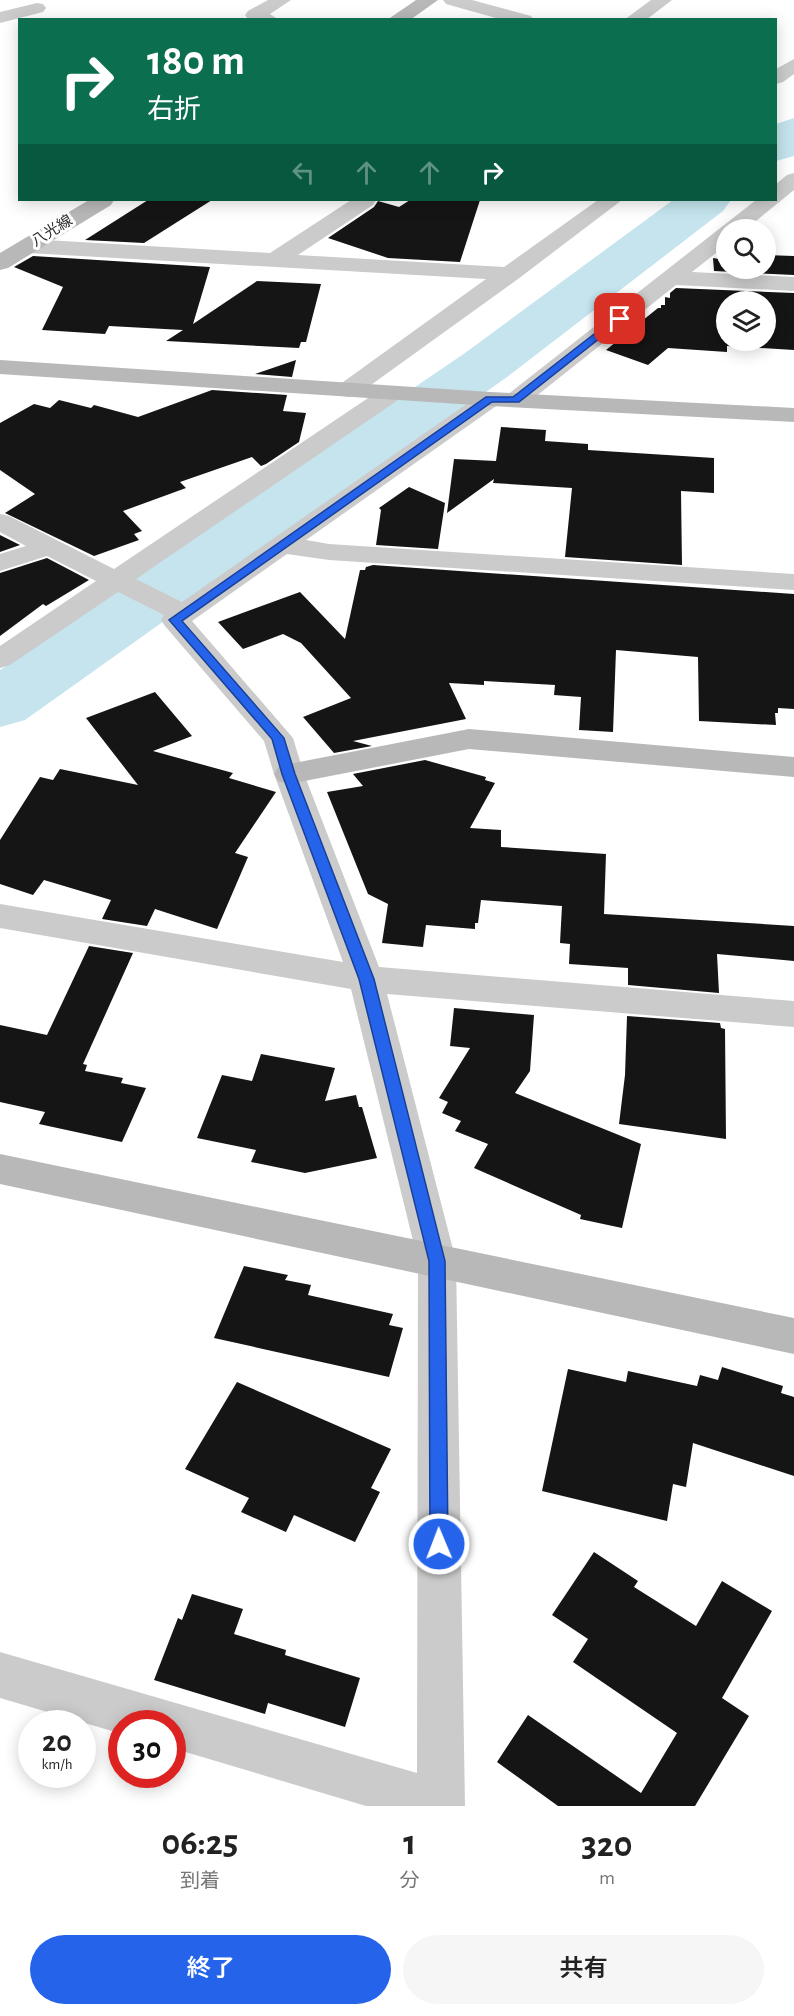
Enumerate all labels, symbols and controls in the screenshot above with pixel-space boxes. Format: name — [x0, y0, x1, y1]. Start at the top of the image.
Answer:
text: 180 m — [147, 40, 245, 82]
icon: right — [48, 42, 126, 120]
text: 右折 — [147, 96, 201, 123]
icon: left — [287, 156, 320, 189]
icon: ahead — [350, 156, 383, 189]
icon: ahead — [413, 156, 446, 189]
icon: right — [476, 156, 509, 189]
street label: 八光線 — [28, 212, 75, 249]
map controls — [716, 219, 776, 351]
button: search — [716, 219, 776, 279]
button: layers — [716, 291, 776, 351]
pin — [594, 293, 645, 344]
icon: arrive — [603, 302, 636, 335]
position arrow — [407, 1512, 471, 1576]
speed limit sign: 30 — [108, 1710, 186, 1788]
text: 20 — [42, 1727, 72, 1757]
text: km/h — [42, 1757, 72, 1772]
text: 06:25 — [161, 1825, 238, 1861]
text: 1 — [403, 1825, 416, 1861]
text: 320 — [581, 1827, 633, 1863]
text: m — [599, 1868, 615, 1888]
text: 到着 — [180, 1871, 220, 1891]
text: 分 — [400, 1871, 420, 1891]
button: 終了 — [30, 1935, 391, 2004]
button: 共有 — [403, 1935, 764, 2004]

